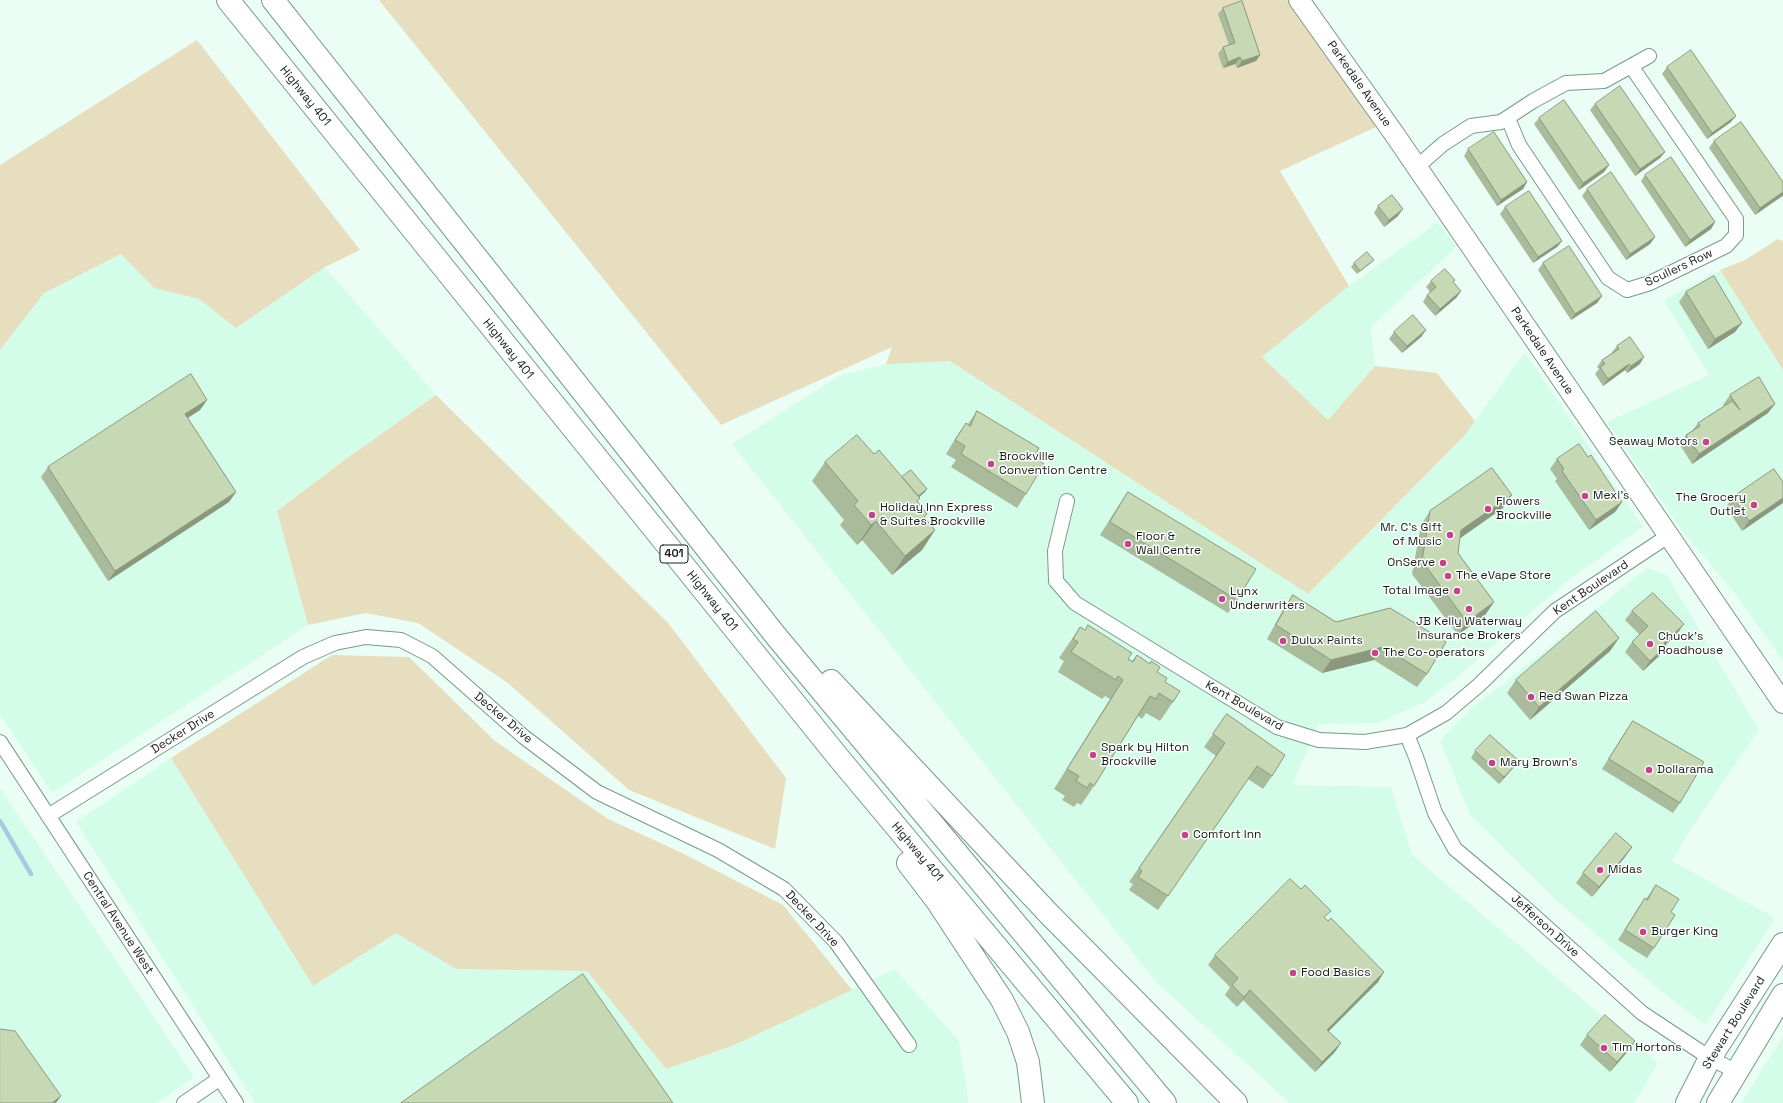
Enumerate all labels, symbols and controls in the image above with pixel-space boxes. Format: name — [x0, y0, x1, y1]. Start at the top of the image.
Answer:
street label: Parkedale Avenue — [1324, 38, 1394, 130]
street label: Highway 401 — [277, 63, 333, 129]
street label: Scullers Row — [1643, 246, 1715, 290]
street label: Parkedale Avenue — [1508, 305, 1576, 397]
street label: Highway 401 — [480, 316, 536, 382]
place label: Seaway Motors — [1609, 435, 1698, 449]
marker: Seaway Motors — [1701, 437, 1711, 447]
place label: Brockville Convention Centre — [999, 450, 1107, 478]
marker: Brockville Convention Centre — [986, 459, 996, 469]
place label: Mexi's — [1593, 489, 1629, 503]
marker: Mexi's — [1580, 491, 1590, 501]
place label: The Grocery Outlet — [1676, 491, 1746, 519]
place label: Flowers Brockville — [1496, 495, 1552, 523]
marker: The Grocery Outlet — [1749, 500, 1759, 510]
place label: Holiday Inn Express & Suites Brockville — [880, 501, 992, 529]
marker: Flowers Brockville — [1483, 504, 1493, 514]
marker: Holiday Inn Express & Suites Brockville — [867, 510, 877, 520]
place label: Mr. C's Gift of Music — [1380, 521, 1442, 549]
place label: Floor & Wall Centre — [1136, 530, 1201, 558]
marker: Mr. C's Gift of Music — [1445, 530, 1455, 540]
marker: Floor & Wall Centre — [1123, 539, 1133, 549]
road number: 401 — [660, 545, 688, 563]
place label: OnServe — [1387, 556, 1435, 570]
marker: OnServe — [1438, 558, 1448, 568]
street label: Kent Boulevard — [1551, 558, 1631, 618]
street label: Highway 401 — [684, 568, 740, 634]
place label: The eVape Store — [1456, 569, 1551, 583]
marker: The eVape Store — [1443, 571, 1453, 581]
place label: Total Image — [1383, 584, 1449, 598]
place label: Lynx Underwriters — [1230, 585, 1305, 613]
marker: Total Image — [1452, 586, 1462, 596]
marker: Lynx Underwriters — [1217, 594, 1227, 604]
marker: JB Kelly Waterway Insurance Brokers — [1464, 604, 1474, 614]
place label: JB Kelly Waterway Insurance Brokers — [1416, 615, 1522, 643]
place label: Chuck's Roadhouse — [1658, 630, 1723, 658]
place label: Dulux Paints — [1291, 634, 1363, 648]
marker: Dulux Paints — [1278, 636, 1288, 646]
marker: Chuck's Roadhouse — [1645, 639, 1655, 649]
place label: The Co-operators — [1383, 646, 1485, 660]
marker: The Co-operators — [1370, 648, 1380, 658]
street label: Kent Boulevard — [1202, 678, 1286, 734]
street label: Decker Drive — [471, 689, 535, 747]
place label: Red Swan Pizza — [1539, 690, 1628, 704]
marker: Red Swan Pizza — [1526, 692, 1536, 702]
street label: Decker Drive — [149, 707, 217, 757]
place label: Spark by Hilton Brockville — [1101, 741, 1189, 769]
marker: Spark by Hilton Brockville — [1088, 750, 1098, 760]
place label: Mary Brown's — [1500, 756, 1578, 770]
marker: Mary Brown's — [1487, 758, 1497, 768]
place label: Dollarama — [1657, 763, 1714, 777]
marker: Dollarama — [1644, 765, 1654, 775]
street label: Highway 401 — [888, 820, 946, 884]
place label: Comfort Inn — [1193, 828, 1261, 842]
marker: Comfort Inn — [1180, 830, 1190, 840]
place label: Midas — [1608, 863, 1642, 877]
marker: Midas — [1595, 865, 1605, 875]
street label: Central Avenue West — [79, 869, 157, 977]
street label: Decker Drive — [782, 888, 842, 950]
street label: Jefferson Drive — [1508, 892, 1582, 960]
place label: Burger King — [1651, 925, 1718, 939]
marker: Burger King — [1638, 927, 1648, 937]
place label: Food Basics — [1301, 966, 1371, 980]
marker: Food Basics — [1288, 968, 1298, 978]
street label: Stewart Boulevard — [1700, 974, 1768, 1072]
place label: Tim Hortons — [1612, 1041, 1682, 1055]
marker: Tim Hortons — [1599, 1043, 1609, 1053]

